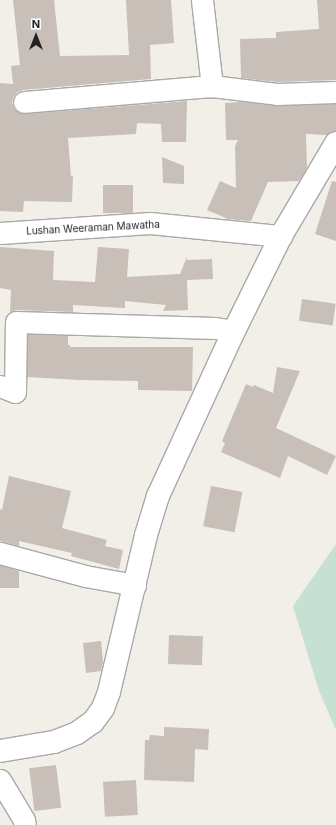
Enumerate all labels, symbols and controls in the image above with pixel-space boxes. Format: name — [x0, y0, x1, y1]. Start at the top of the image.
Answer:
north arrow — [16, 16, 56, 56]
text: N — [32, 17, 40, 31]
street label: Lushan Weeraman Mawatha — [26, 219, 160, 237]

